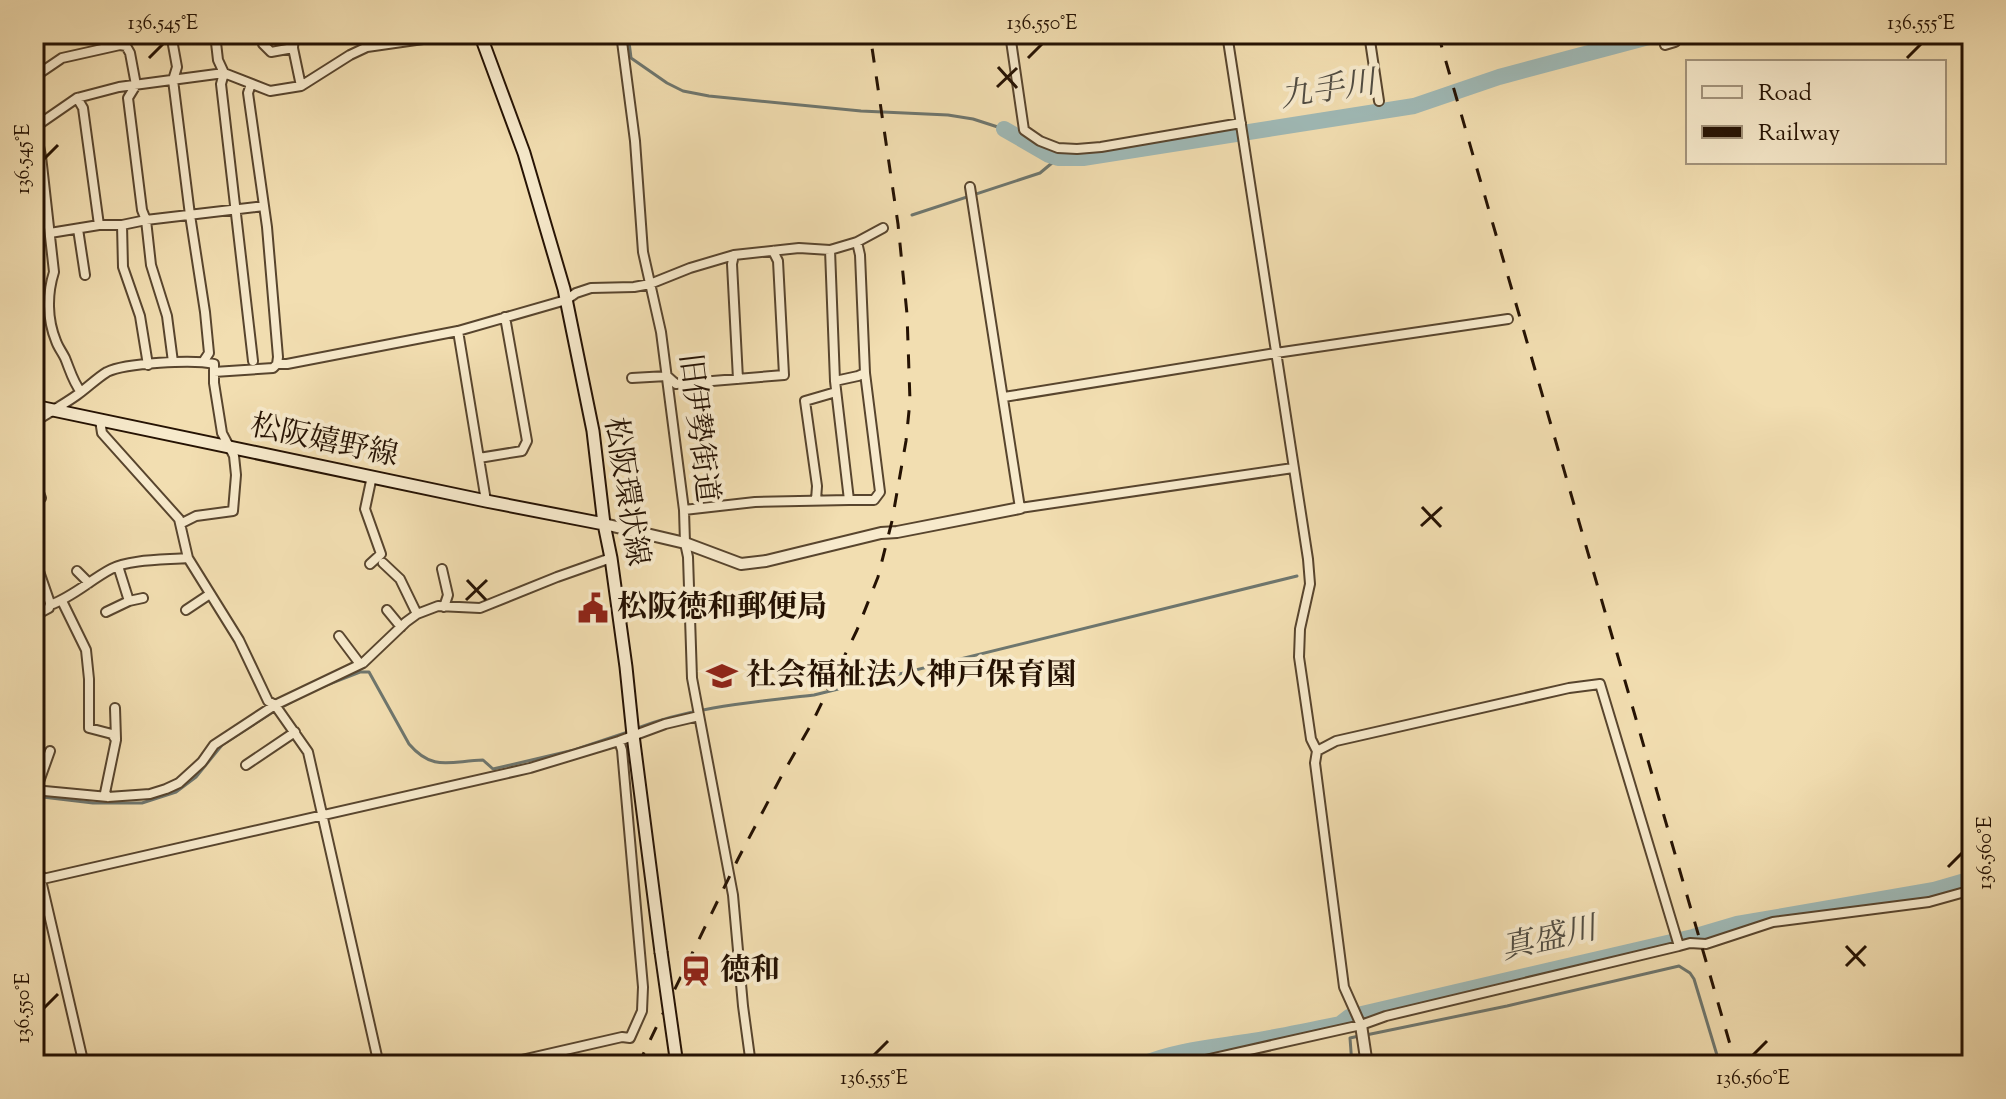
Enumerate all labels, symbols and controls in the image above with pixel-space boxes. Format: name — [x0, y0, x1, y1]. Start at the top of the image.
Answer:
text: 136.545°E — [128, 10, 198, 39]
text: 136.550°E — [1007, 10, 1077, 39]
text: 136.555°E — [1887, 10, 1955, 39]
water label: 九手川 — [1277, 60, 1382, 121]
legend — [1686, 60, 1946, 164]
text: Road — [1758, 77, 1812, 111]
text: Railway — [1758, 117, 1840, 151]
text: 136.545°E — [10, 124, 39, 194]
street label: 旧伊勢街道 — [667, 351, 727, 505]
street label: 松阪嬉野線 — [246, 405, 402, 479]
street label: 松阪環状線 — [592, 415, 658, 569]
place label: 松阪徳和郵便局 — [617, 587, 827, 630]
public building icon: 松阪徳和郵便局 — [576, 591, 610, 625]
place label: 社会福祉法人神戸保育園 — [746, 655, 1076, 698]
school or university icon: 社会福祉法人神戸保育園 — [705, 659, 739, 693]
text: 136.560°E — [1972, 816, 2001, 890]
water label: 真盛川 — [1497, 906, 1604, 973]
place label: 徳和 — [720, 950, 780, 993]
station icon: 徳和 — [679, 954, 713, 988]
text: 136.550°E — [10, 973, 39, 1043]
text: 136.555°E — [840, 1065, 908, 1094]
text: 136.560°E — [1716, 1065, 1790, 1094]

